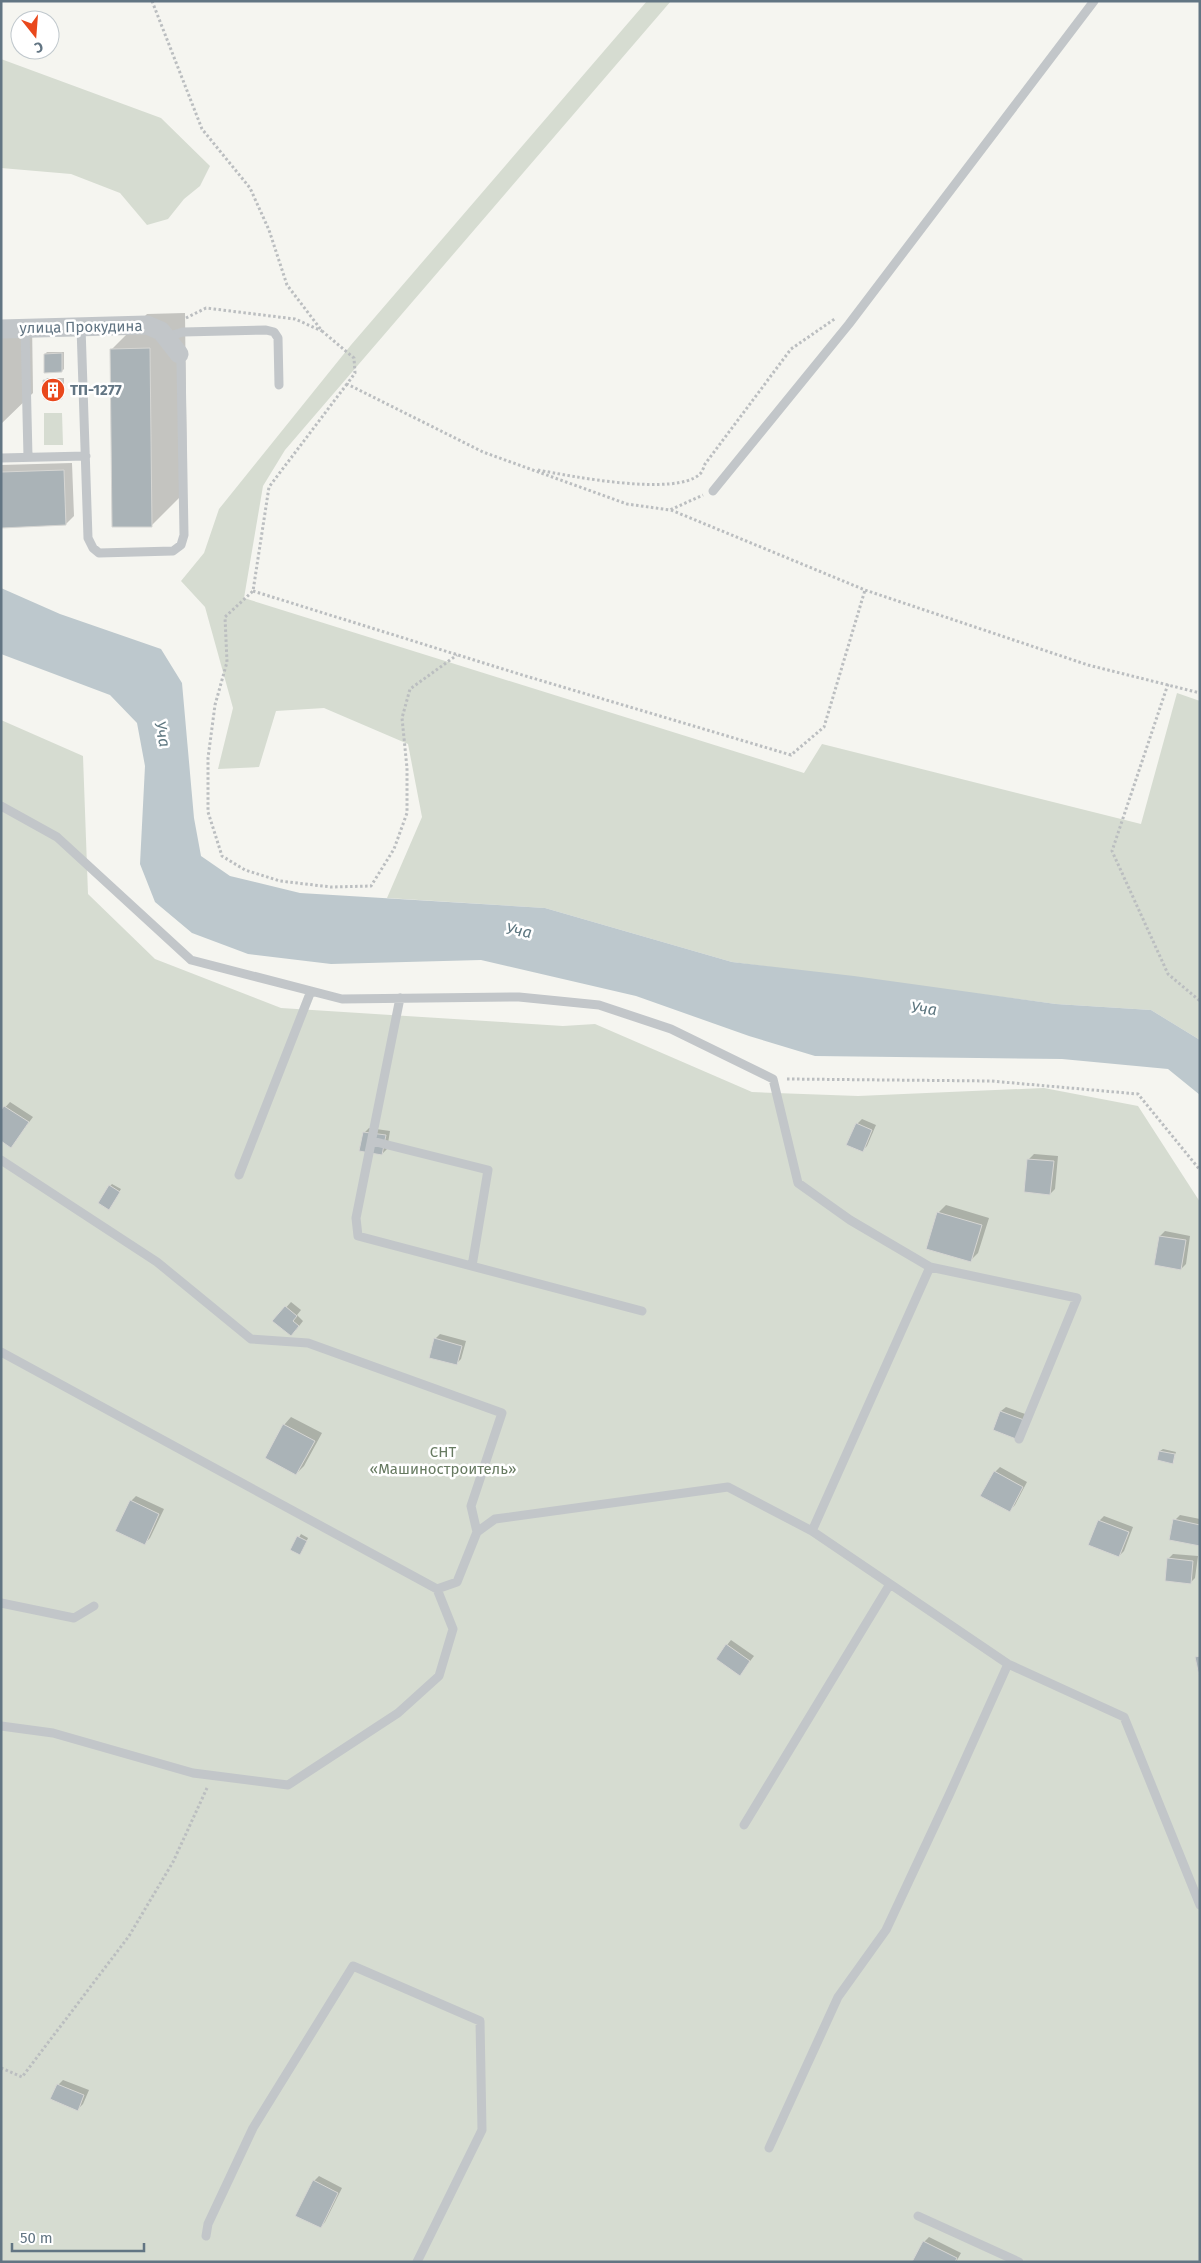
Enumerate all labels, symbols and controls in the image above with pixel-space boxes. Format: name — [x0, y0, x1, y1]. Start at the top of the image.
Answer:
north arrow — [10, 10, 60, 60]
text: С — [32, 38, 45, 56]
street label: улица Прокудина — [19, 317, 143, 337]
building icon: ТП-1277 — [40, 377, 66, 403]
place label: ТП-1277 — [70, 381, 122, 399]
water label: Уча — [151, 719, 174, 749]
water label: Уча — [504, 919, 533, 942]
water label: Уча — [910, 998, 938, 1019]
park label: СНТ «Машиностроитель» — [370, 1443, 516, 1478]
scale bar — [12, 2220, 145, 2252]
text: 50 m — [20, 2229, 53, 2247]

